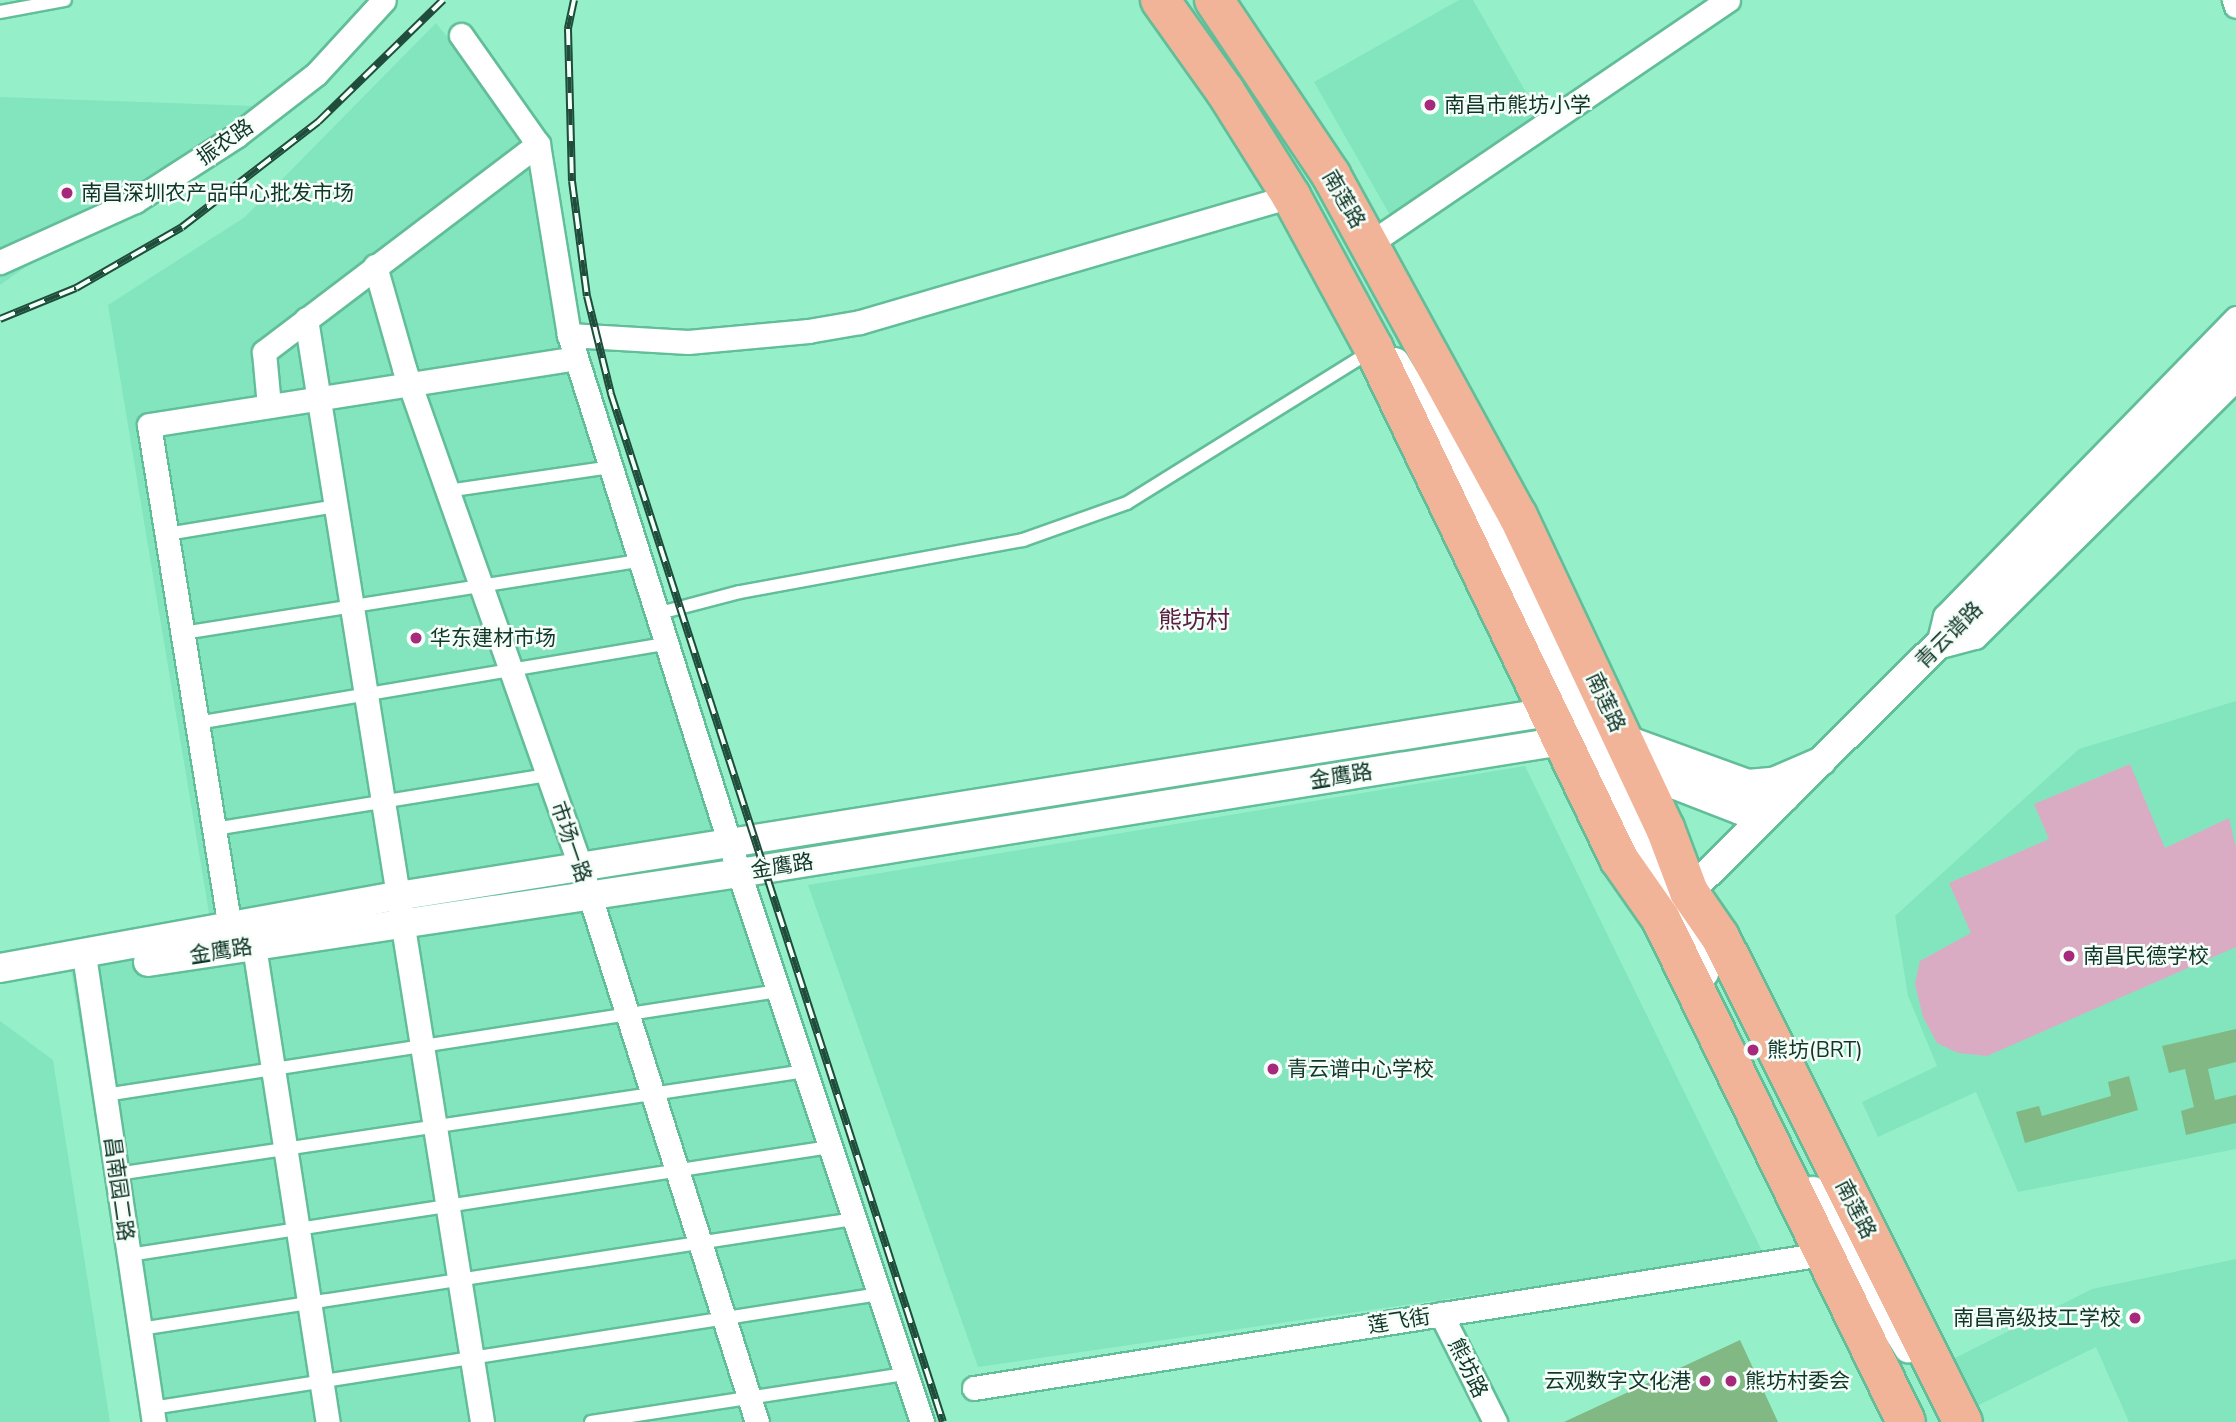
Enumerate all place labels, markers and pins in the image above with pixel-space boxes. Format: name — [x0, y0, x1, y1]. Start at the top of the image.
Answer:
place label: 南昌市熊坊小学 — [1444, 92, 1591, 118]
marker: 南昌市熊坊小学 — [1422, 97, 1438, 113]
place label: 南昌深圳农产品中心批发市场 — [81, 180, 354, 206]
marker: 南昌深圳农产品中心批发市场 — [59, 185, 75, 201]
place label: 华东建材市场 — [430, 625, 556, 651]
marker: 华东建材市场 — [408, 630, 424, 646]
place label: 南昌民德学校 — [2083, 943, 2209, 969]
marker: 南昌民德学校 — [2061, 948, 2077, 964]
place label: 熊坊(BRT) — [1767, 1037, 1864, 1063]
marker: 熊坊(BRT) — [1745, 1042, 1761, 1058]
place label: 青云谱中心学校 — [1287, 1056, 1434, 1082]
marker: 青云谱中心学校 — [1265, 1061, 1281, 1077]
place label: 南昌高级技工学校 — [1953, 1305, 2121, 1331]
marker: 南昌高级技工学校 — [2127, 1310, 2143, 1326]
place label: 云观数字文化港 — [1544, 1368, 1691, 1394]
place label: 熊坊村委会 — [1745, 1368, 1850, 1394]
marker: 云观数字文化港 — [1697, 1373, 1713, 1389]
marker: 熊坊村委会 — [1723, 1373, 1739, 1389]

